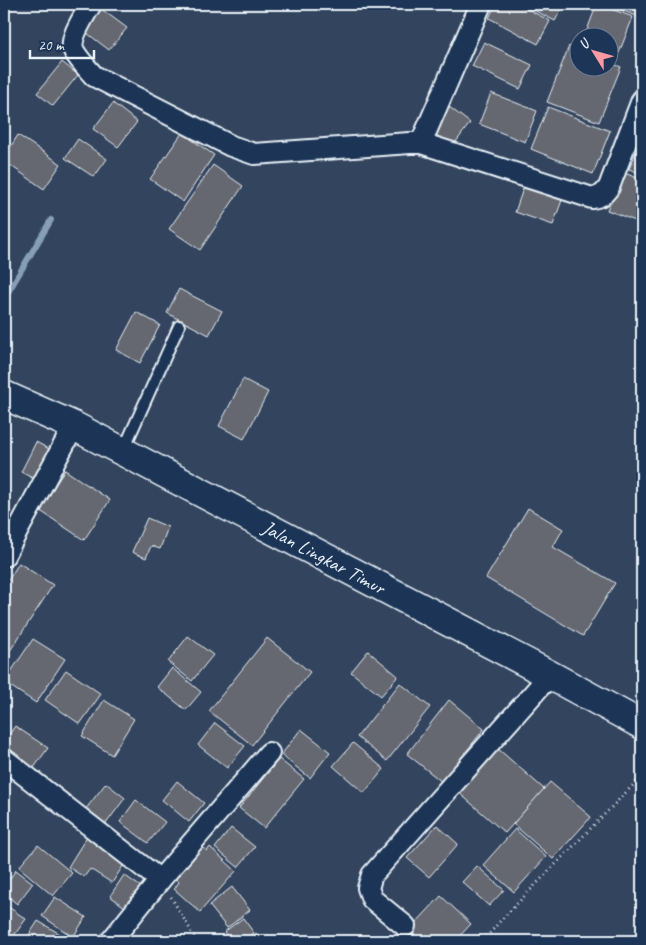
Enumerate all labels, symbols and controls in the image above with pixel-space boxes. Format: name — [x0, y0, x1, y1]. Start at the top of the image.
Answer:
scale bar — [30, 28, 94, 60]
north arrow — [568, 28, 618, 78]
text: U — [575, 34, 595, 52]
text: 20 m — [38, 36, 65, 55]
street label: Jalan Lingkar Timur — [257, 514, 391, 601]

